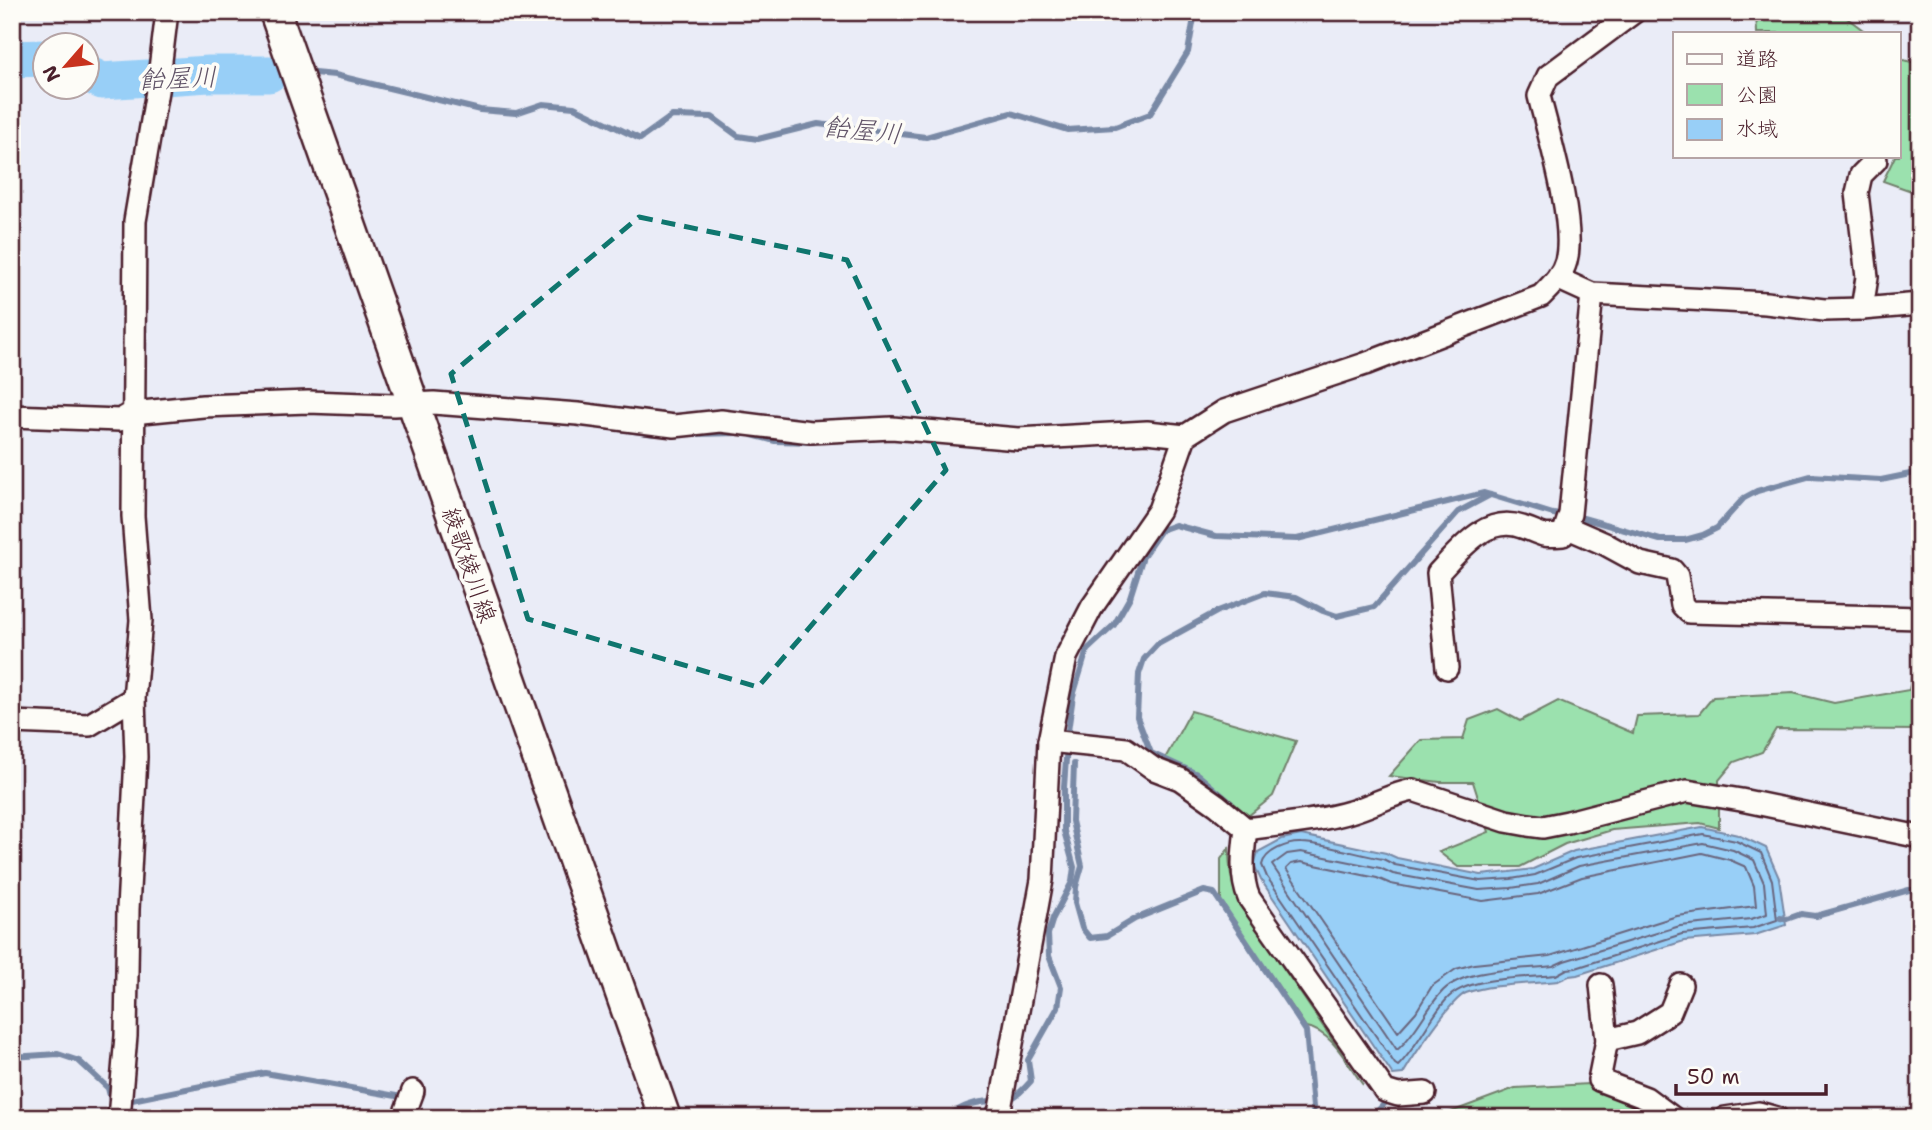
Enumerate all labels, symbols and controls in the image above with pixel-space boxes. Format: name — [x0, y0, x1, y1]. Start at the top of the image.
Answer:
north arrow — [32, 32, 102, 102]
legend — [1673, 32, 1900, 158]
text: 道路 — [1736, 45, 1778, 73]
water label: 飴屋川 — [138, 59, 218, 96]
text: N — [37, 61, 66, 86]
text: 公園 — [1736, 81, 1778, 109]
water label: 飴屋川 — [822, 108, 904, 151]
text: 水域 — [1736, 115, 1778, 143]
street label: 綾歌綾川線 — [434, 503, 504, 627]
scale bar — [1676, 1053, 1827, 1097]
text: 50 m — [1687, 1063, 1740, 1091]

